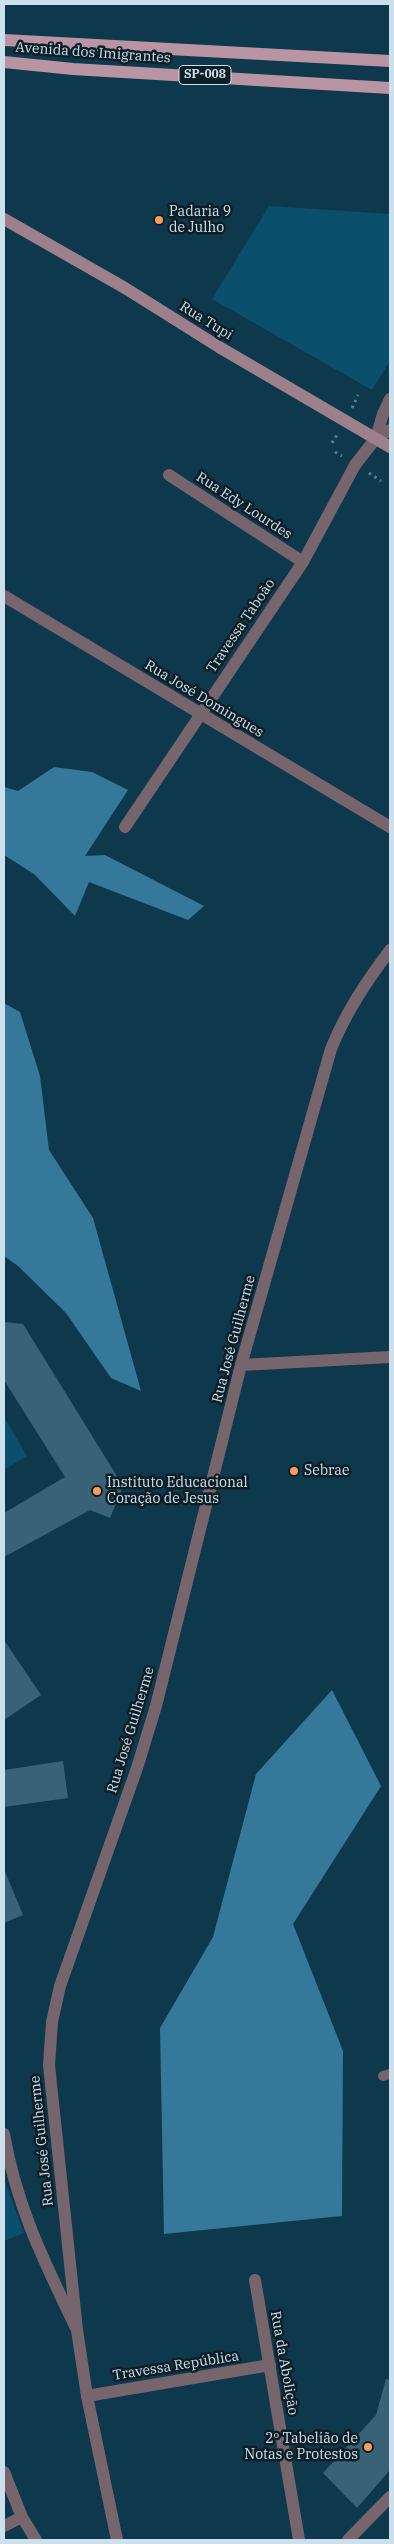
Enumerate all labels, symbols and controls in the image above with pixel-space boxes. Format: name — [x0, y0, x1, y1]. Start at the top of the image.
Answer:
street label: Avenida dos Imigrantes — [15, 39, 171, 67]
road number: SP-008 — [179, 66, 231, 84]
place label: Padaria 9 de Julho — [169, 204, 231, 236]
marker: Padaria 9 de Julho — [153, 214, 165, 226]
street label: Rua Tupi — [176, 298, 236, 344]
street label: Rua Edy Lourdes — [193, 469, 295, 543]
street label: Travessa Taboão — [203, 576, 279, 676]
street label: Rua José Domingues — [142, 657, 266, 741]
street label: Rua José Guilherme — [209, 1273, 259, 1405]
place label: Sebrae — [304, 1463, 349, 1479]
marker: Sebrae — [288, 1465, 300, 1477]
place label: Instituto Educacional Coração de Jesus — [107, 1475, 248, 1508]
marker: Instituto Educacional Coração de Jesus — [91, 1485, 103, 1497]
street label: Rua José Guilherme — [104, 1665, 158, 1795]
street label: Rua José Guilherme — [27, 2075, 57, 2207]
street label: Rua da Abolição — [267, 2310, 301, 2416]
street label: Travessa República — [112, 2348, 240, 2384]
place label: 2º Tabelião de Notas e Protestos — [244, 2431, 358, 2464]
marker: 2º Tabelião de Notas e Protestos — [362, 2441, 374, 2453]

